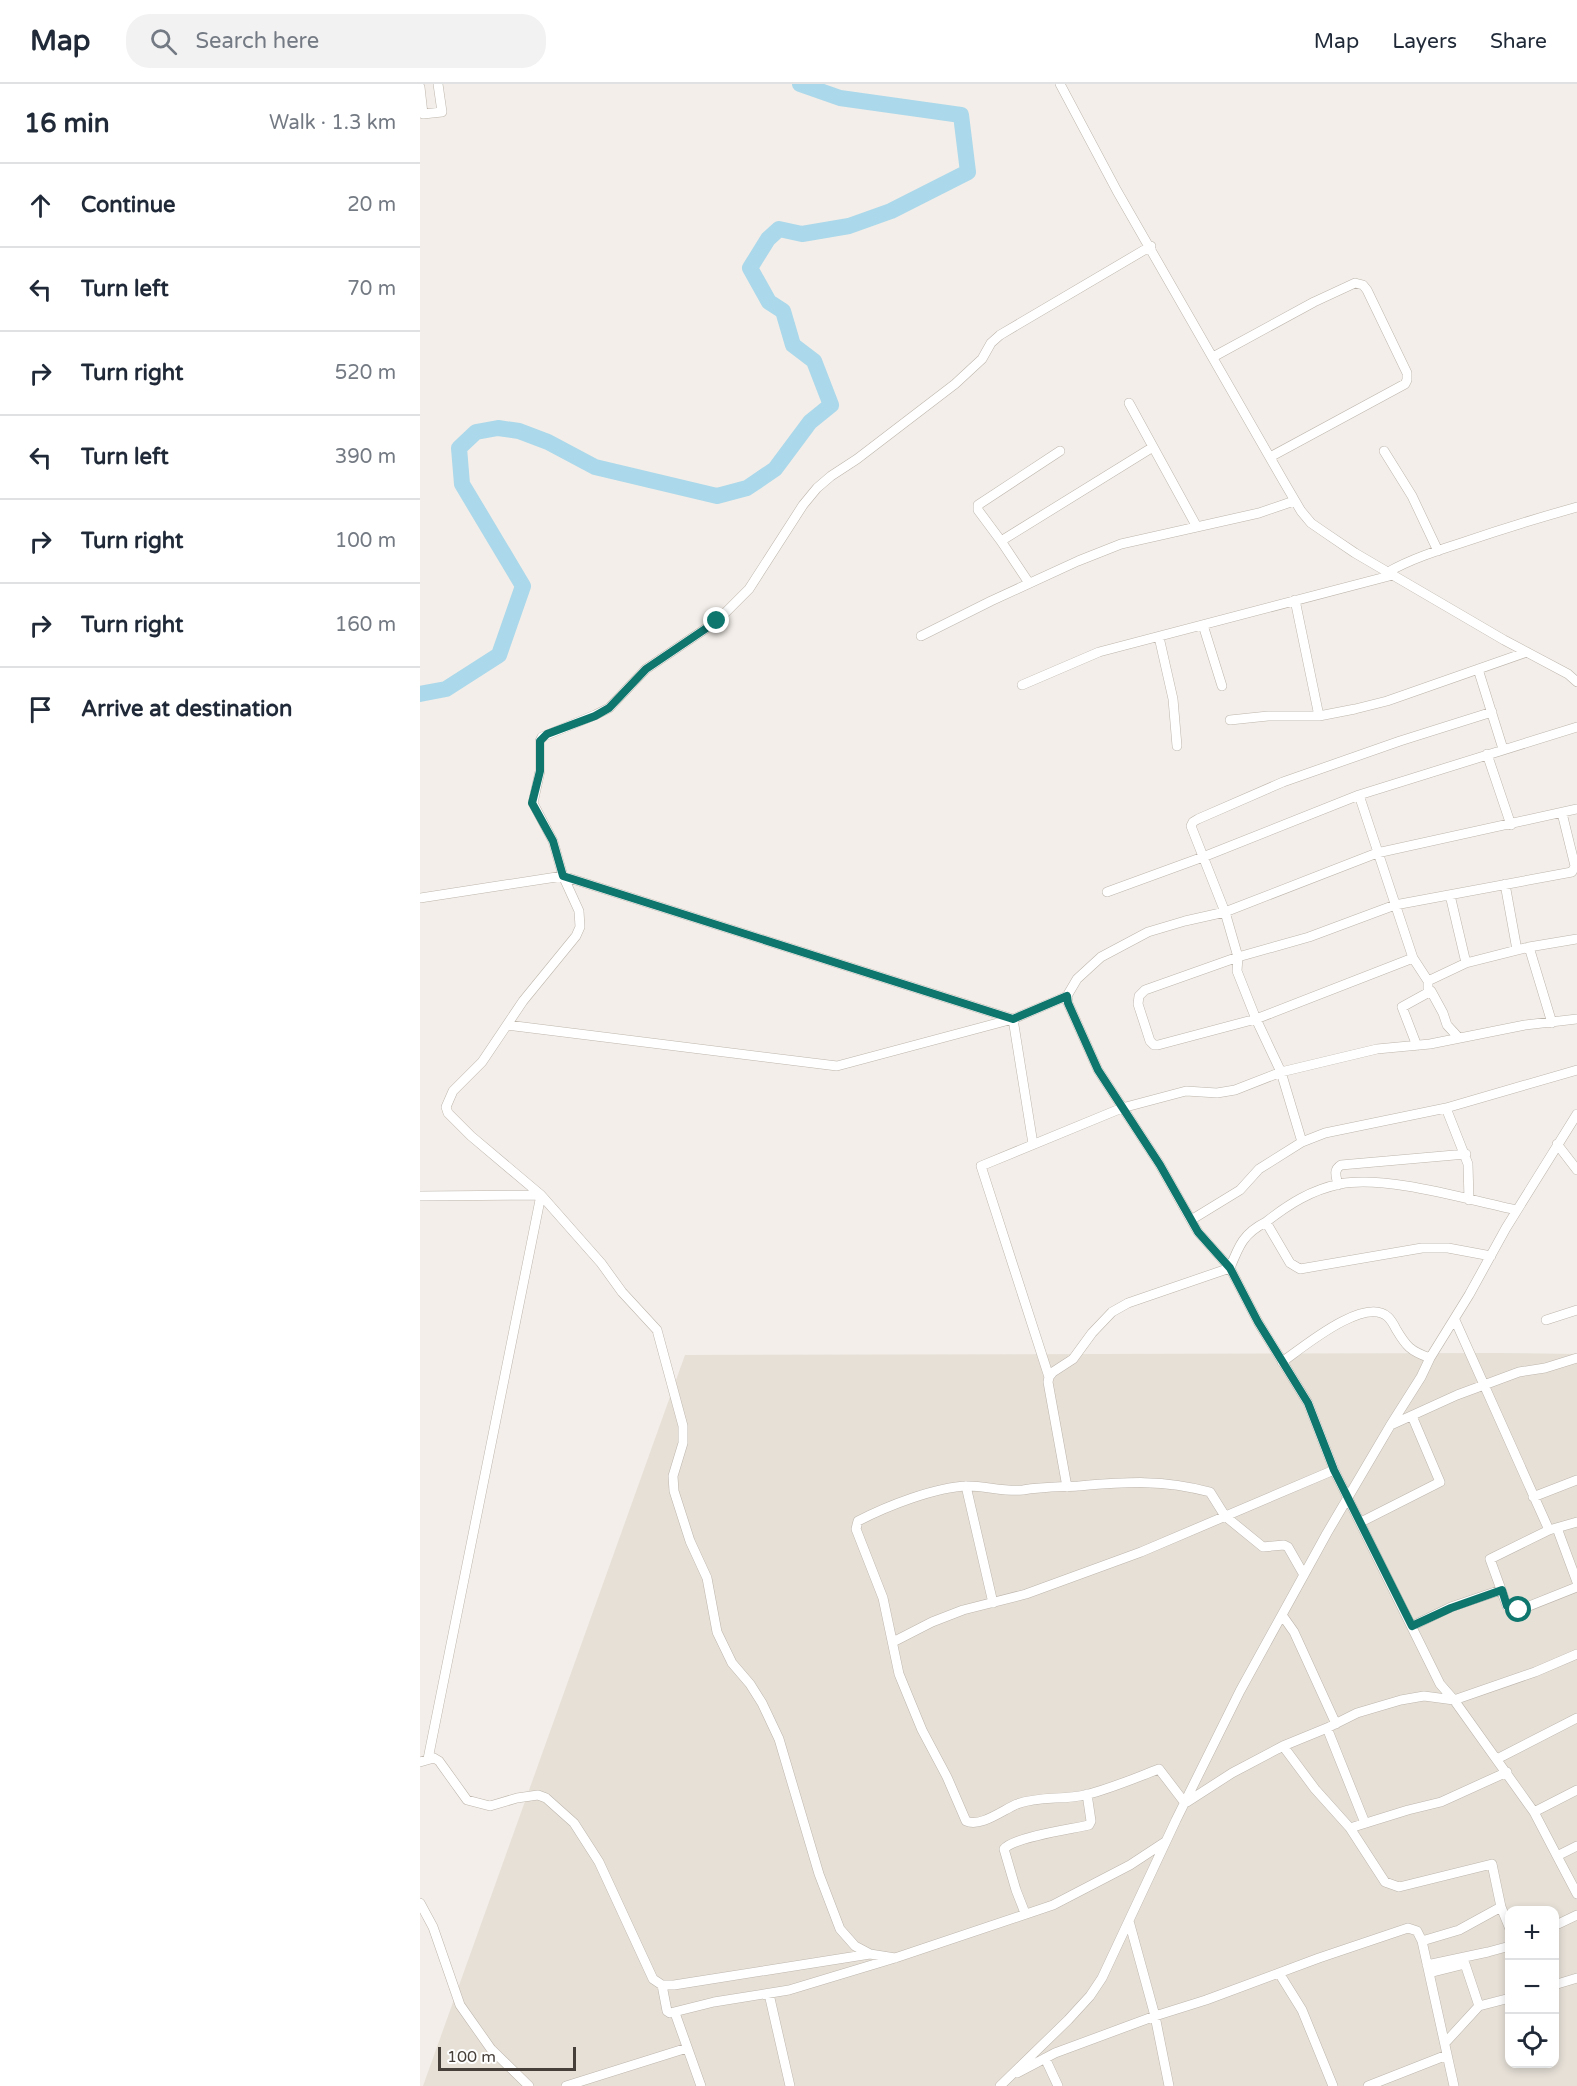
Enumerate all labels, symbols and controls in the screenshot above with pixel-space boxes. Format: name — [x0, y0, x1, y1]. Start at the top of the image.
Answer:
search box — [126, 14, 546, 68]
text: Map — [30, 24, 90, 58]
icon: search — [147, 25, 180, 58]
text: Search here — [195, 28, 319, 54]
text: Map — [1314, 29, 1359, 54]
text: Layers — [1392, 29, 1457, 54]
text: Share — [1490, 29, 1547, 54]
text: 16 min — [24, 108, 110, 139]
text: Walk · 1.3 km — [269, 111, 396, 135]
icon: ahead — [24, 189, 57, 222]
text: Continue — [81, 192, 176, 218]
text: 20 m — [347, 193, 396, 217]
icon: left — [24, 273, 57, 306]
text: Turn left — [81, 276, 169, 302]
text: 70 m — [347, 277, 396, 301]
icon: right — [24, 357, 57, 390]
text: Turn right — [81, 360, 183, 386]
text: 520 m — [335, 361, 396, 385]
icon: left — [24, 441, 57, 474]
text: Turn left — [81, 444, 169, 470]
text: 390 m — [335, 445, 396, 469]
icon: right — [24, 525, 57, 558]
text: Turn right — [81, 528, 183, 554]
text: 100 m — [335, 529, 396, 553]
route end — [703, 607, 729, 633]
icon: right — [24, 609, 57, 642]
text: Turn right — [81, 612, 183, 638]
text: 160 m — [335, 613, 396, 637]
icon: arrive — [24, 693, 57, 726]
text: Arrive at destination — [81, 696, 292, 722]
route start — [1505, 1596, 1531, 1622]
map controls — [1505, 1906, 1559, 2068]
button: + — [1505, 1906, 1559, 1960]
button: − — [1505, 1960, 1559, 2014]
button: locate — [1505, 2014, 1559, 2068]
scale bar — [438, 2044, 576, 2072]
text: 100 m — [447, 2047, 496, 2067]

